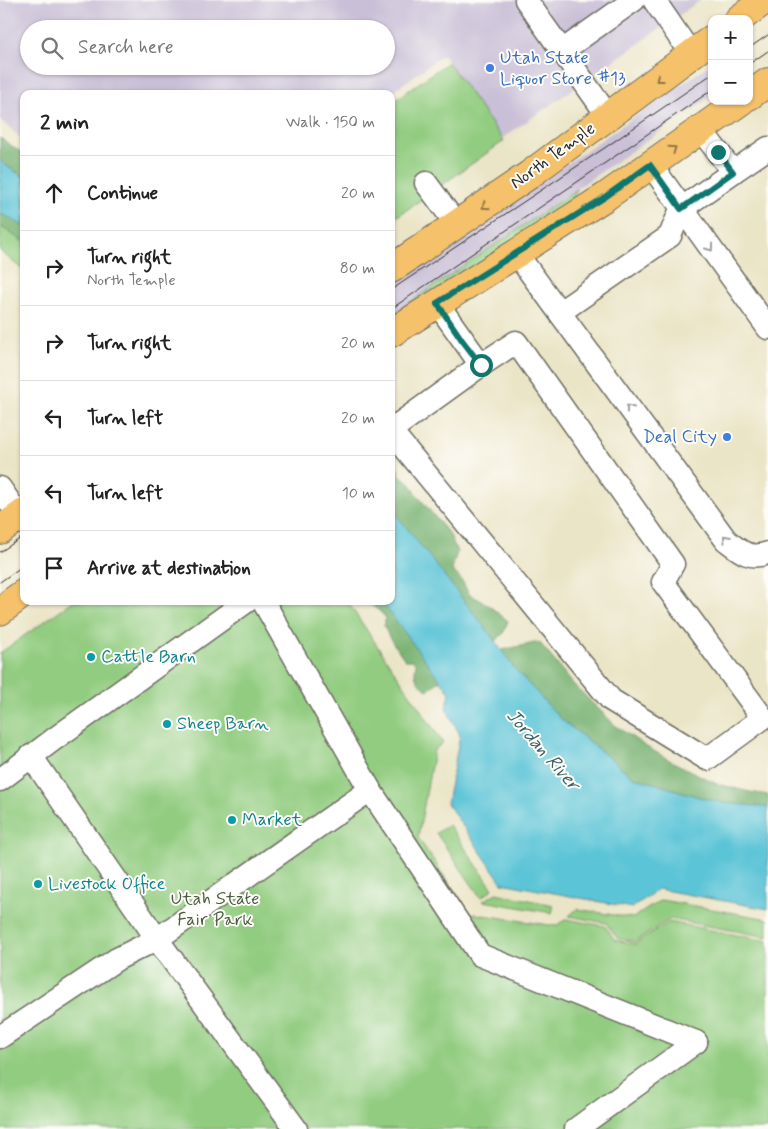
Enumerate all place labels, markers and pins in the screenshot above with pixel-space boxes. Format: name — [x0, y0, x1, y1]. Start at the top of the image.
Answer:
place label: Utah State Liquor Store #13 — [500, 46, 626, 91]
marker: Utah State Liquor Store #13 — [484, 62, 496, 74]
place label: Deal City — [643, 425, 717, 449]
marker: Deal City — [721, 431, 733, 443]
place label: Cattle Barn — [101, 645, 196, 669]
marker: Cattle Barn — [85, 651, 97, 663]
place label: Sheep Barn — [177, 712, 269, 736]
marker: Sheep Barn — [161, 718, 173, 730]
place label: Market — [242, 808, 303, 832]
marker: Market — [226, 814, 238, 826]
place label: Livestock Office — [48, 872, 165, 896]
marker: Livestock Office — [32, 878, 44, 890]

